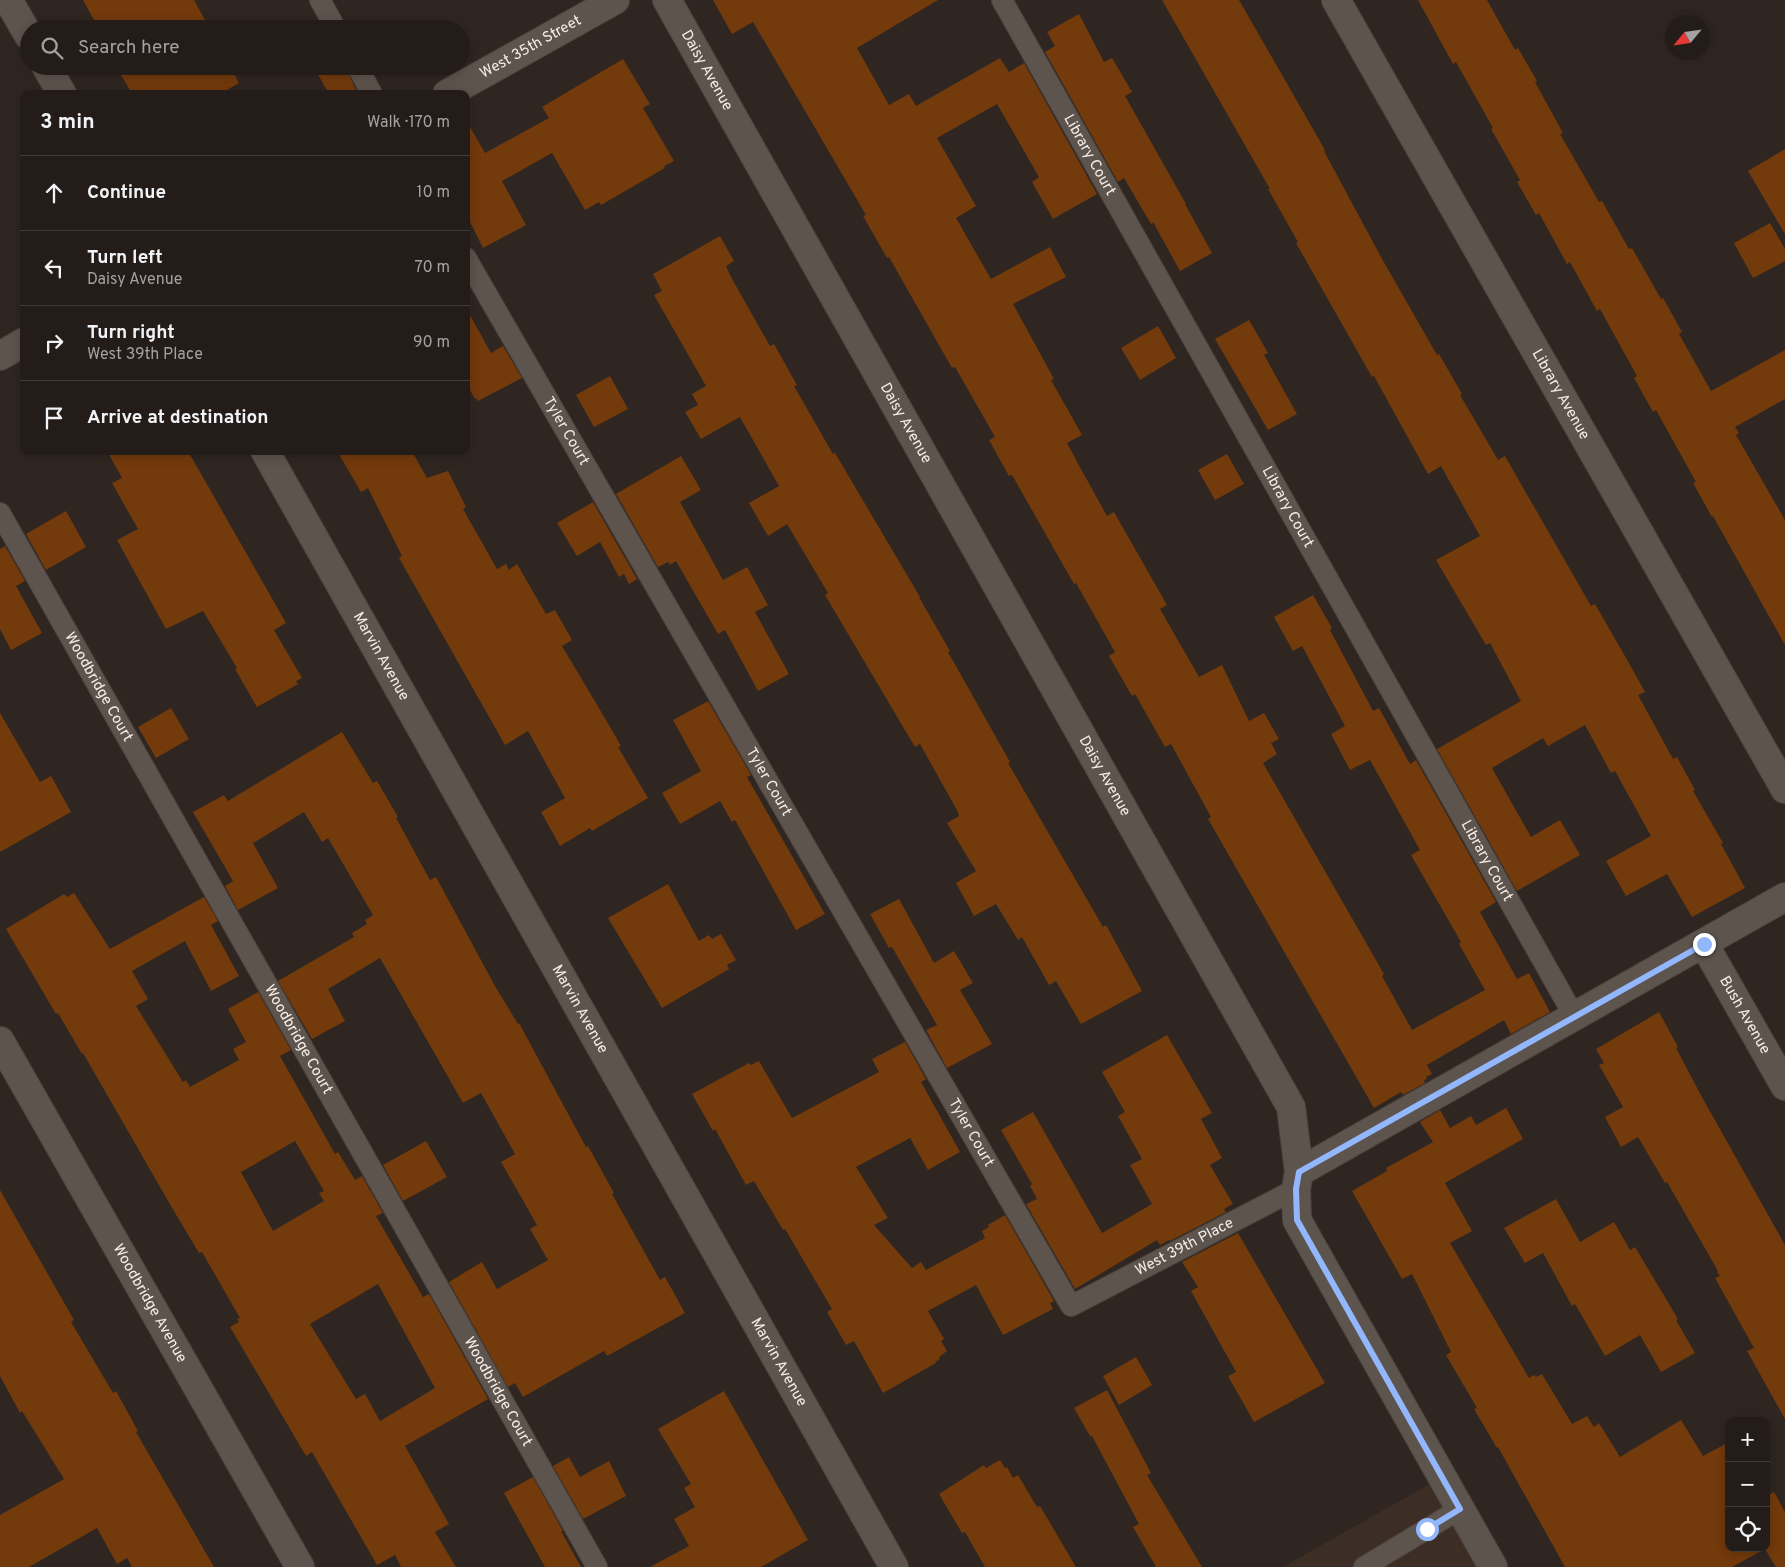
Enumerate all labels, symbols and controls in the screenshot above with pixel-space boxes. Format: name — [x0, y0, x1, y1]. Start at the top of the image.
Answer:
street label: West 35th Street — [477, 11, 585, 83]
north arrow — [1665, 15, 1710, 60]
search box — [20, 20, 470, 75]
street label: Daisy Avenue — [677, 27, 737, 114]
icon: search — [38, 34, 66, 62]
text: Search here — [78, 36, 180, 60]
text: 3 min — [40, 109, 95, 136]
street label: Library Court — [1059, 111, 1120, 199]
text: Walk · 170 m — [367, 113, 450, 133]
icon: ahead — [40, 179, 68, 207]
text: Continue — [87, 181, 166, 205]
text: 10 m — [416, 183, 450, 203]
text: Turn left — [87, 246, 163, 270]
icon: left — [40, 254, 68, 282]
text: 70 m — [415, 258, 450, 278]
text: Daisy Avenue — [87, 270, 182, 290]
text: Turn right — [87, 321, 175, 345]
icon: right — [40, 329, 68, 357]
text: 90 m — [413, 333, 450, 353]
text: West 39th Place — [87, 345, 203, 365]
street label: Library Avenue — [1527, 346, 1594, 443]
street label: Daisy Avenue — [875, 380, 936, 467]
street label: Tyler Court — [539, 394, 593, 469]
icon: arrive — [40, 404, 68, 432]
text: Arrive at destination — [87, 406, 268, 430]
street label: Library Court — [1257, 463, 1318, 551]
street label: Marvin Avenue — [348, 609, 413, 704]
street label: Woodbridge Court — [60, 629, 137, 745]
street label: Daisy Avenue — [1074, 733, 1135, 820]
street label: Tyler Court — [741, 744, 796, 820]
street label: Library Court — [1456, 817, 1517, 905]
route end — [1693, 933, 1716, 956]
street label: Marvin Avenue — [547, 962, 612, 1057]
street label: Bush Avenue — [1715, 973, 1774, 1058]
street label: Woodbridge Court — [260, 981, 337, 1098]
street label: Tyler Court — [944, 1095, 998, 1170]
street label: West 39th Place — [1132, 1214, 1237, 1280]
street label: Woodbridge Avenue — [108, 1240, 191, 1366]
street label: Marvin Avenue — [746, 1315, 811, 1410]
street label: Woodbridge Court — [459, 1334, 536, 1450]
map controls — [1725, 1417, 1770, 1552]
button: + — [1725, 1417, 1770, 1462]
button: − — [1725, 1462, 1770, 1507]
button: locate — [1725, 1507, 1770, 1552]
route start — [1416, 1518, 1439, 1541]

